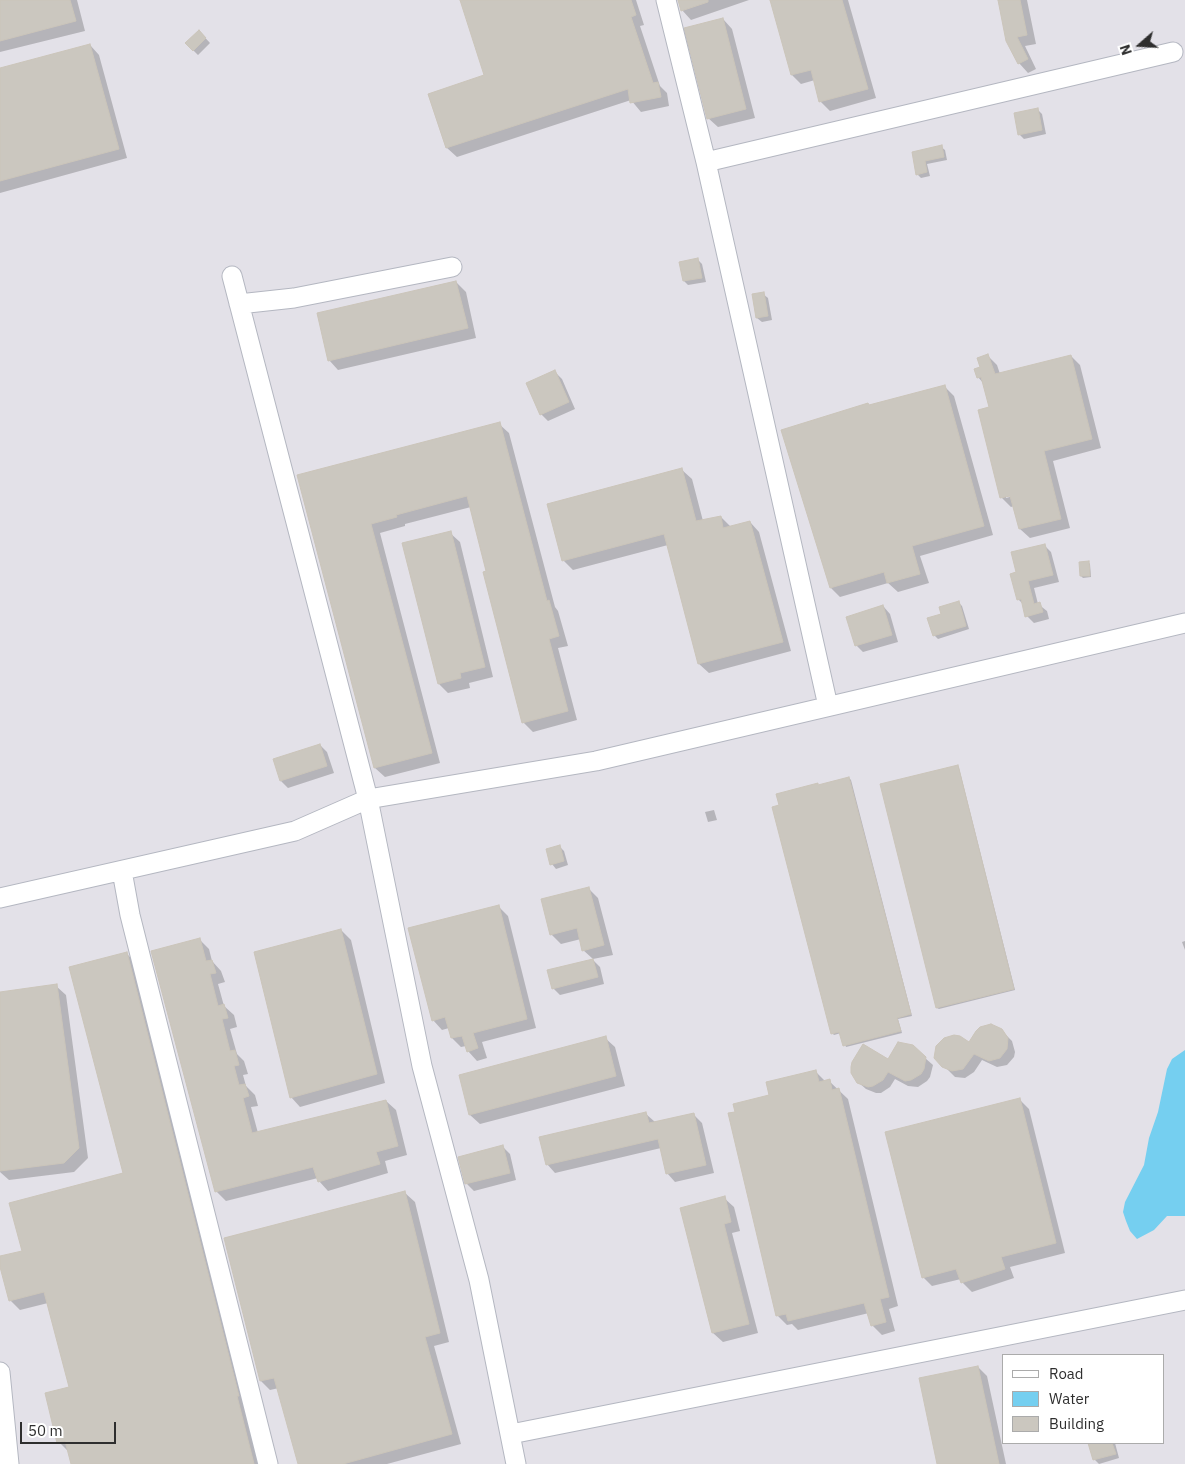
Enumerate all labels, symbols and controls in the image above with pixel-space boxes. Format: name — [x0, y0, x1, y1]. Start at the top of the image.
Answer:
north arrow — [1115, 20, 1165, 70]
text: N — [1116, 42, 1136, 58]
legend — [1002, 1354, 1165, 1444]
text: Road — [1049, 1364, 1084, 1383]
text: Water — [1049, 1389, 1089, 1408]
scale bar — [22, 1412, 119, 1444]
text: Building — [1049, 1414, 1104, 1433]
text: 50 m — [28, 1421, 63, 1440]

